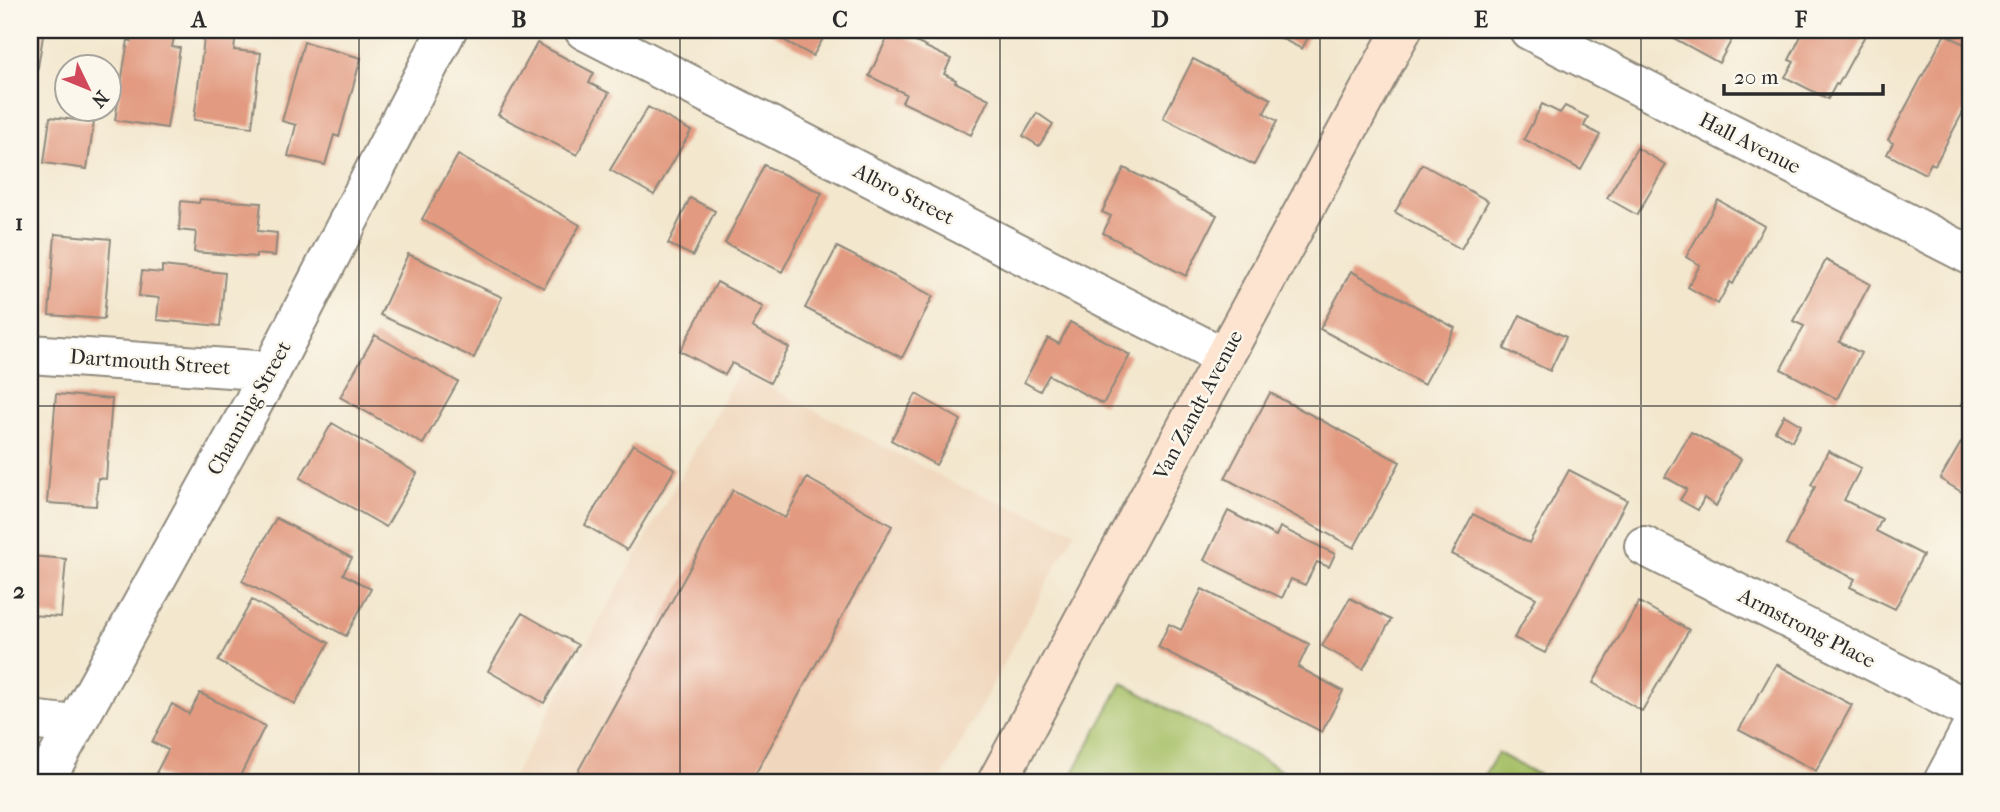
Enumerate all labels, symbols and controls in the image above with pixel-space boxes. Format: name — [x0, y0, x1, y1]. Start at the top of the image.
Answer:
text: A — [190, 6, 208, 33]
text: B — [512, 6, 527, 33]
text: C — [832, 6, 848, 33]
text: D — [1151, 6, 1169, 33]
text: E — [1474, 6, 1488, 33]
text: F — [1794, 6, 1808, 33]
north arrow — [52, 52, 122, 122]
scale bar — [1724, 52, 1883, 96]
text: 20 m — [1734, 65, 1779, 89]
text: N — [86, 86, 113, 112]
street label: Hall Avenue — [1695, 107, 1805, 179]
street label: Albro Street — [849, 158, 959, 230]
text: 1 — [15, 209, 23, 236]
street label: Van Zandt Avenue — [1148, 326, 1248, 485]
street label: Channing Street — [202, 336, 296, 479]
street label: Dartmouth Street — [69, 344, 232, 380]
text: 2 — [13, 577, 25, 604]
street label: Armstrong Place — [1734, 583, 1879, 673]

